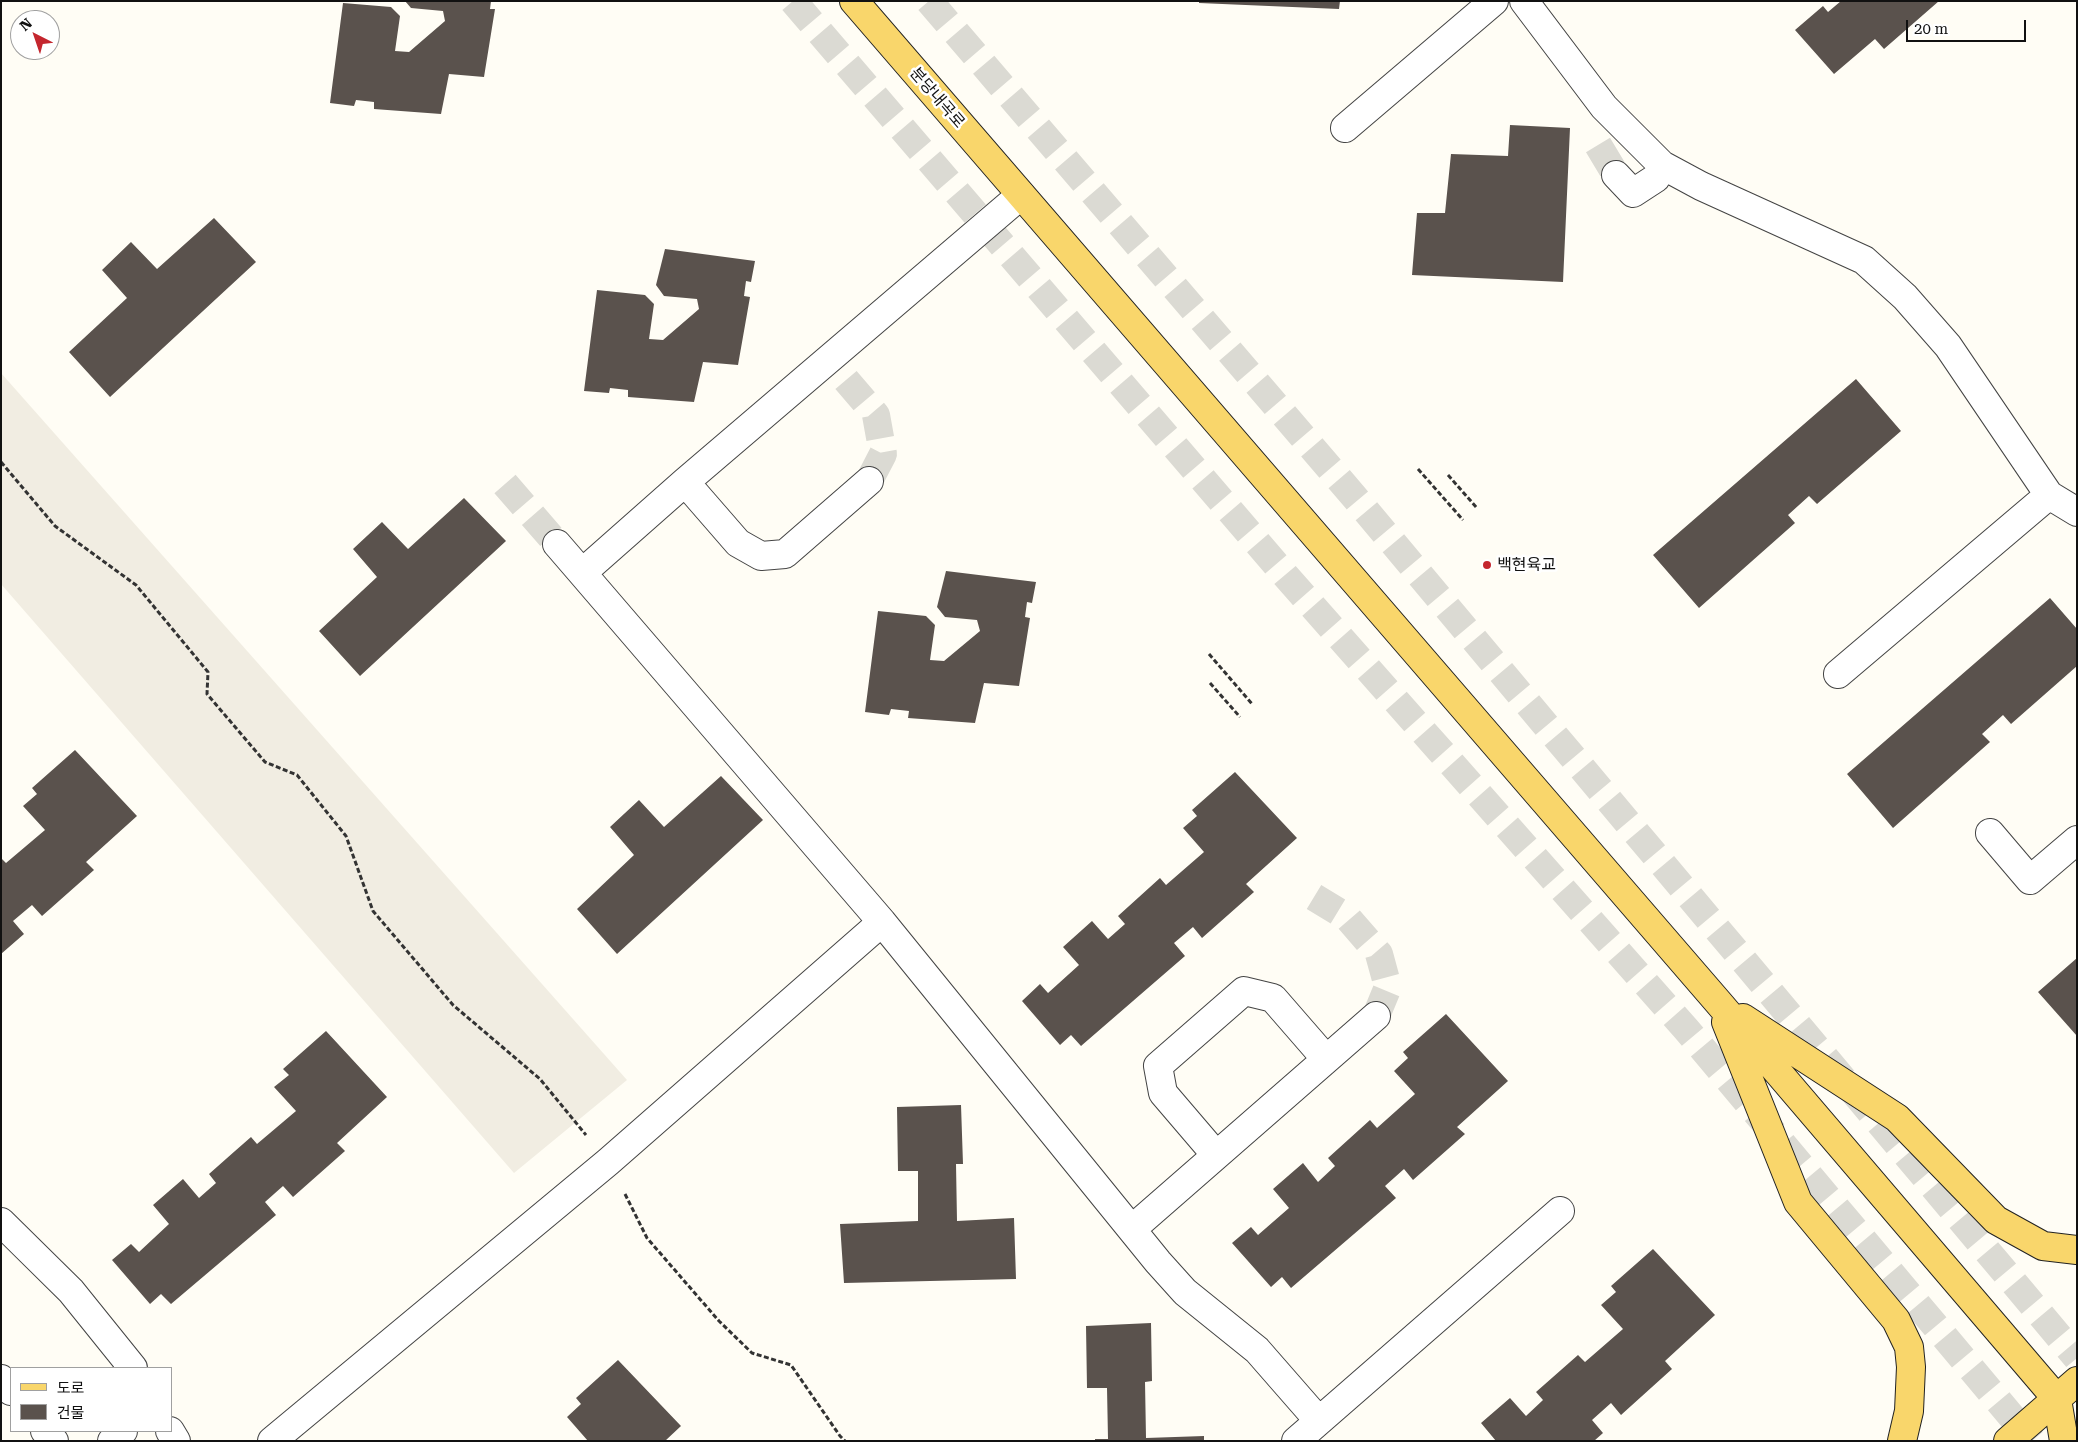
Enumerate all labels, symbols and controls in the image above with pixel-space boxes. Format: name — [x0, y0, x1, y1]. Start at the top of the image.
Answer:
north arrow — [10, 10, 60, 60]
scale bar — [1908, 10, 2028, 42]
text: N — [16, 15, 35, 34]
text: 20 m — [1914, 20, 1948, 38]
street label: 분당내곡로 — [906, 64, 968, 132]
place label: 백현육교 — [1497, 555, 1556, 575]
marker: 백현육교 — [1481, 559, 1493, 571]
legend — [10, 1367, 172, 1432]
text: 도로 — [57, 1379, 85, 1397]
text: 건물 — [57, 1404, 85, 1422]

